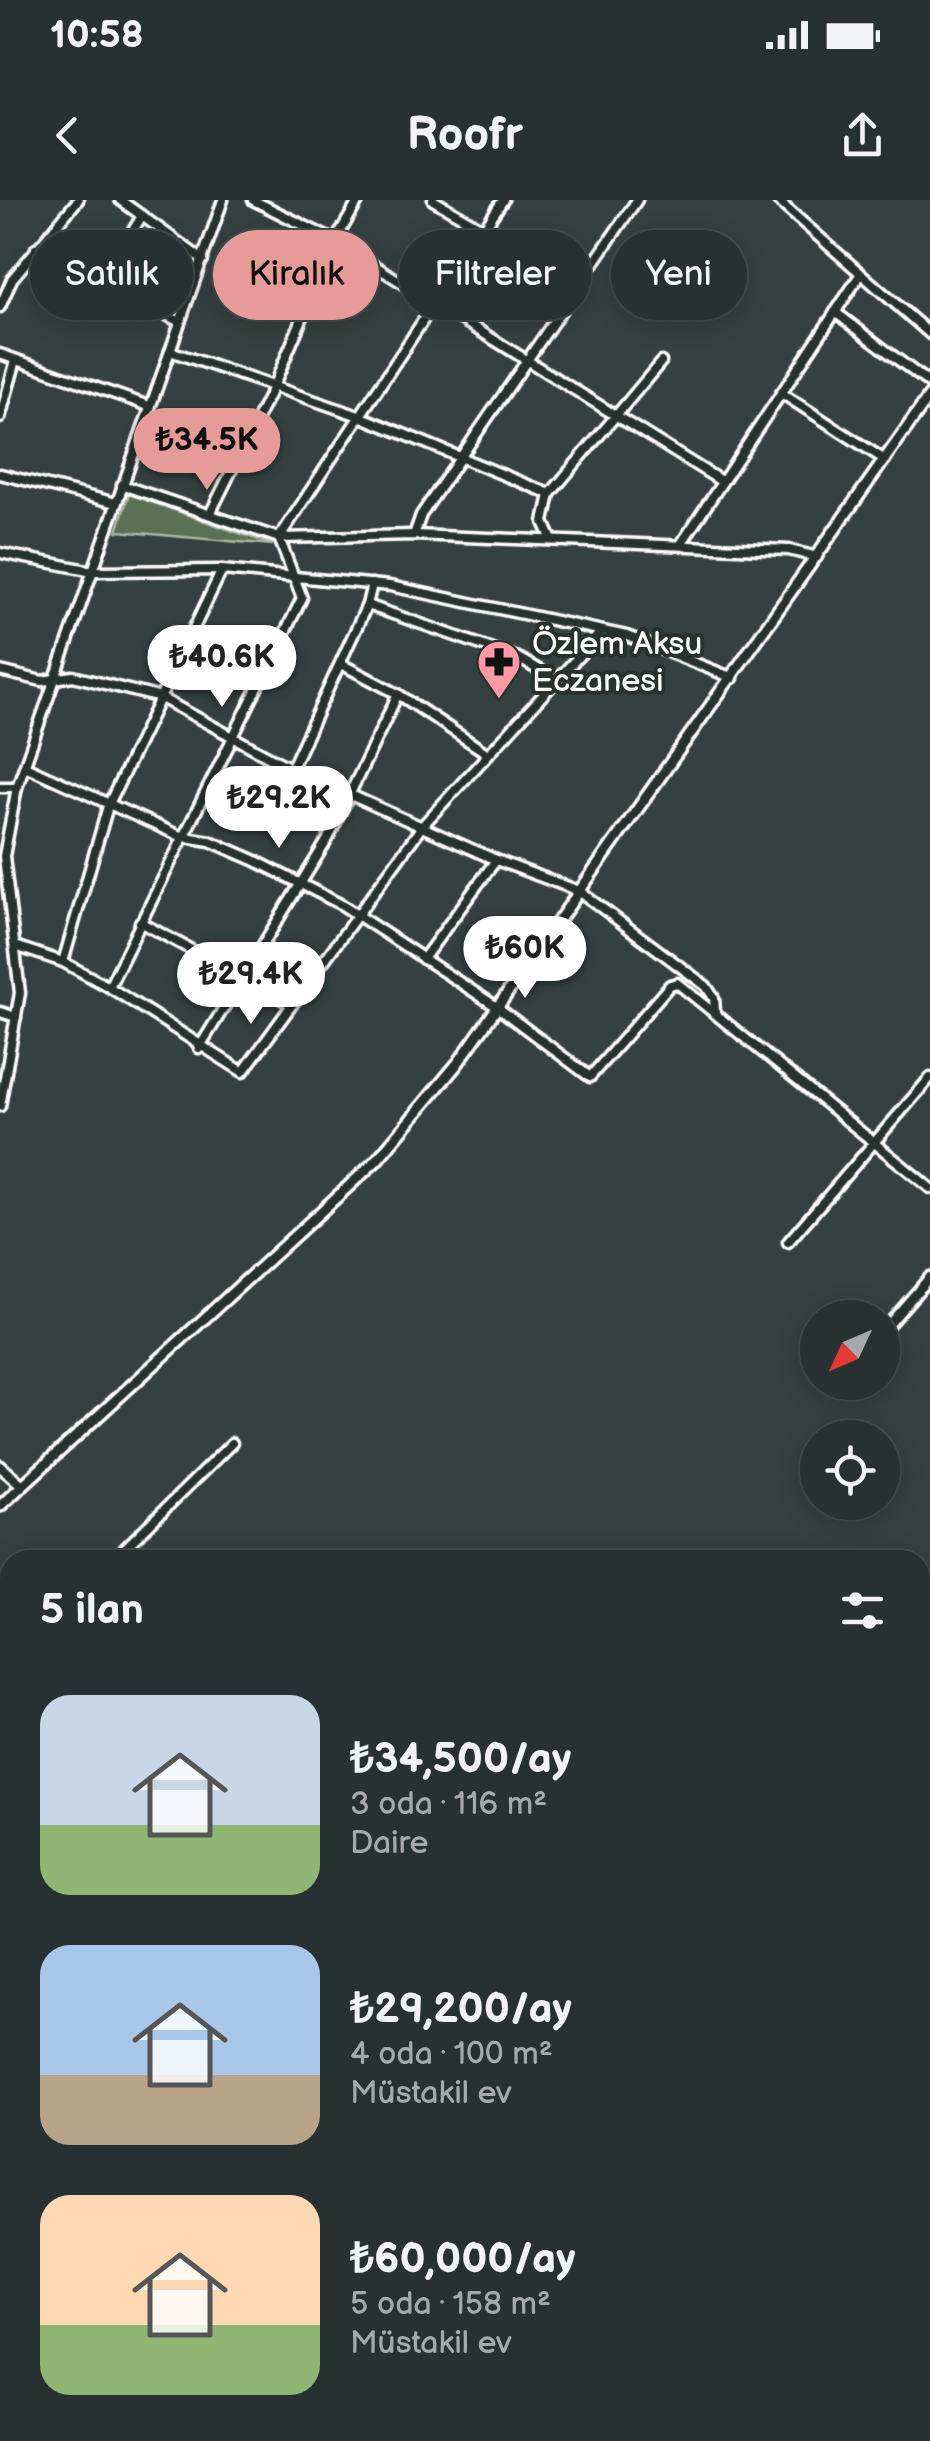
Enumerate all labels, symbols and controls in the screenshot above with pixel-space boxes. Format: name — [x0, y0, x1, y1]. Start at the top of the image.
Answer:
text: 10:58 — [50, 13, 144, 58]
icon: back — [40, 108, 95, 163]
text: Roofr — [407, 108, 523, 163]
icon: share — [835, 108, 890, 163]
chip: Satılık — [30, 230, 193, 320]
chip: Kiralık — [213, 230, 379, 320]
chip: Filtreler — [399, 230, 591, 320]
chip: Yeni — [611, 230, 747, 320]
pin: ₺34.5K — [126, 408, 288, 493]
text: ₺34.5K — [155, 421, 259, 460]
pin: ₺40.6K — [141, 625, 303, 710]
place label: Özlem Aksu Eczanesi — [532, 625, 702, 701]
text: ₺40.6K — [169, 638, 275, 677]
pharmacy icon: Özlem Aksu Eczanesi — [476, 639, 522, 700]
pin: ₺29.2K — [198, 766, 360, 851]
text: ₺29.2K — [227, 779, 331, 818]
pin: ₺60K — [466, 916, 584, 1001]
text: ₺60K — [485, 929, 565, 968]
pin: ₺29.4K — [170, 942, 332, 1027]
text: ₺29.4K — [199, 955, 303, 994]
north arrow — [800, 1300, 900, 1400]
map controls — [800, 1300, 900, 1520]
button: locate — [800, 1420, 900, 1520]
icon: filters — [835, 1583, 890, 1638]
text: 5 ilan — [40, 1585, 144, 1636]
text: ₺34,500/ay — [350, 1734, 571, 1785]
icon: home — [120, 1735, 240, 1855]
text: 3 oda · 116 m² — [350, 1785, 547, 1824]
text: Daire — [350, 1824, 428, 1863]
text: ₺29,200/ay — [350, 1984, 572, 2035]
icon: home — [120, 1985, 240, 2105]
text: 4 oda · 100 m² — [350, 2035, 553, 2074]
text: Müstakil ev — [350, 2074, 512, 2113]
text: ₺60,000/ay — [350, 2234, 575, 2285]
icon: home — [120, 2235, 240, 2355]
text: 5 oda · 158 m² — [350, 2285, 551, 2324]
text: Müstakil ev — [350, 2324, 512, 2363]

